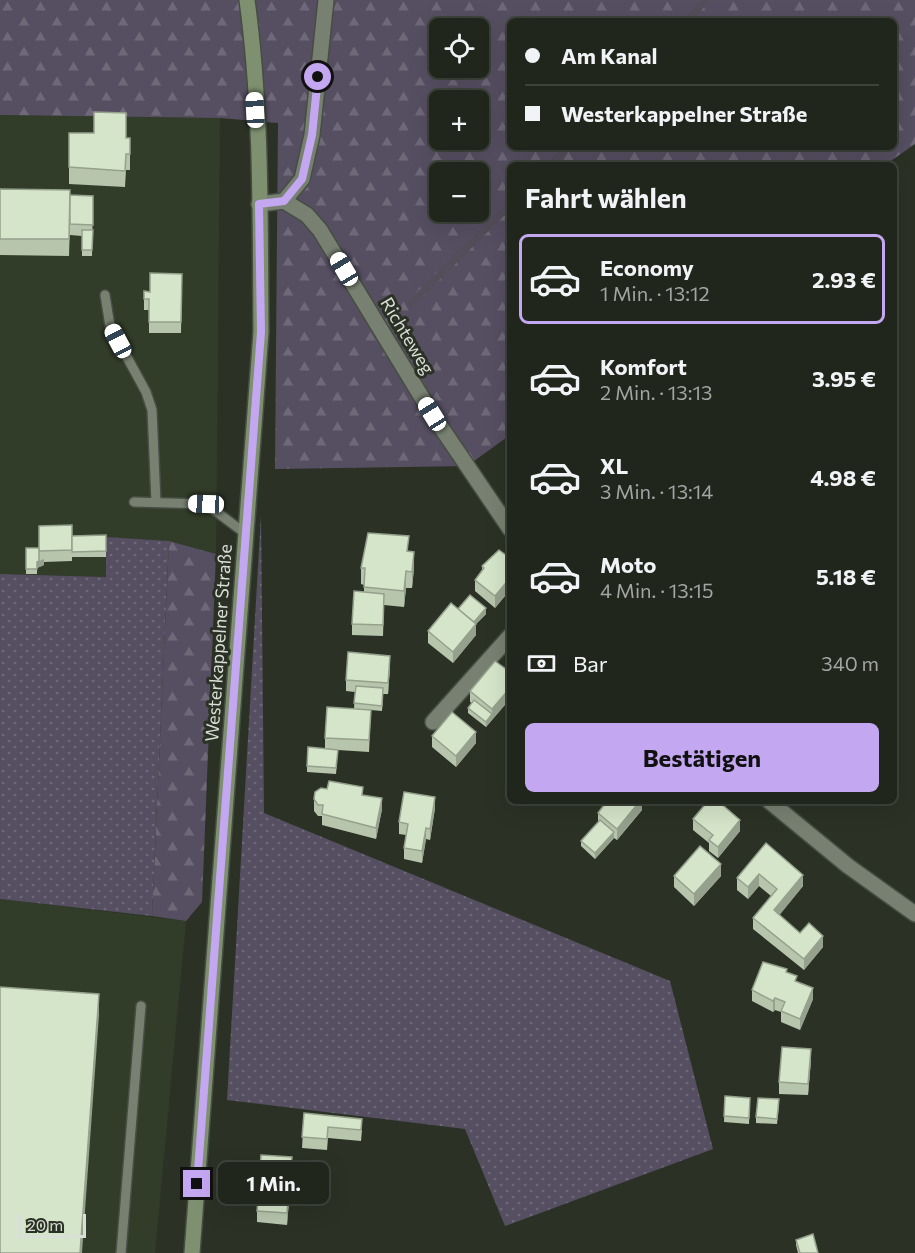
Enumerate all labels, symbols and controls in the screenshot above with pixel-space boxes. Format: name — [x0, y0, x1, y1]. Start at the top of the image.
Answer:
map controls — [429, 18, 489, 222]
button: locate — [429, 18, 489, 78]
text: Am Kanal — [561, 42, 657, 69]
route start — [304, 63, 331, 90]
button: + — [429, 90, 489, 150]
car — [245, 92, 265, 128]
text: Westerkappelner Straße — [561, 100, 807, 127]
button: − — [429, 162, 489, 222]
text: Fahrt wählen — [525, 181, 687, 214]
car — [327, 249, 361, 289]
icon: car — [528, 252, 582, 306]
text: Economy — [600, 254, 694, 281]
text: 2.93 € — [812, 266, 876, 293]
text: 1 Min. · 13:12 — [600, 281, 710, 305]
street label: Richteweg — [376, 293, 439, 378]
car — [102, 321, 134, 361]
icon: car — [528, 351, 582, 405]
text: Komfort — [600, 353, 687, 380]
text: 3.95 € — [812, 365, 876, 392]
text: 2 Min. · 13:13 — [600, 380, 712, 404]
car — [415, 394, 449, 434]
icon: car — [528, 450, 582, 504]
text: XL — [600, 452, 628, 479]
text: 4.98 € — [810, 464, 876, 491]
text: 3 Min. · 13:14 — [600, 479, 713, 503]
car — [188, 494, 224, 514]
street label: Westerkappelner Straße — [200, 543, 236, 743]
icon: car — [528, 549, 582, 603]
text: Moto — [600, 551, 656, 578]
text: 5.18 € — [816, 563, 876, 590]
text: 4 Min. · 13:15 — [600, 578, 713, 602]
icon: cash — [525, 647, 558, 680]
text: Bar — [573, 650, 608, 677]
text: 340 m — [821, 651, 879, 675]
button: Bestätigen — [525, 723, 879, 792]
callout: 1 Min. — [218, 1163, 329, 1205]
route end — [183, 1170, 210, 1197]
text: 1 Min. — [246, 1171, 301, 1195]
scale bar — [18, 1211, 86, 1238]
text: 20 m — [27, 1215, 63, 1234]

